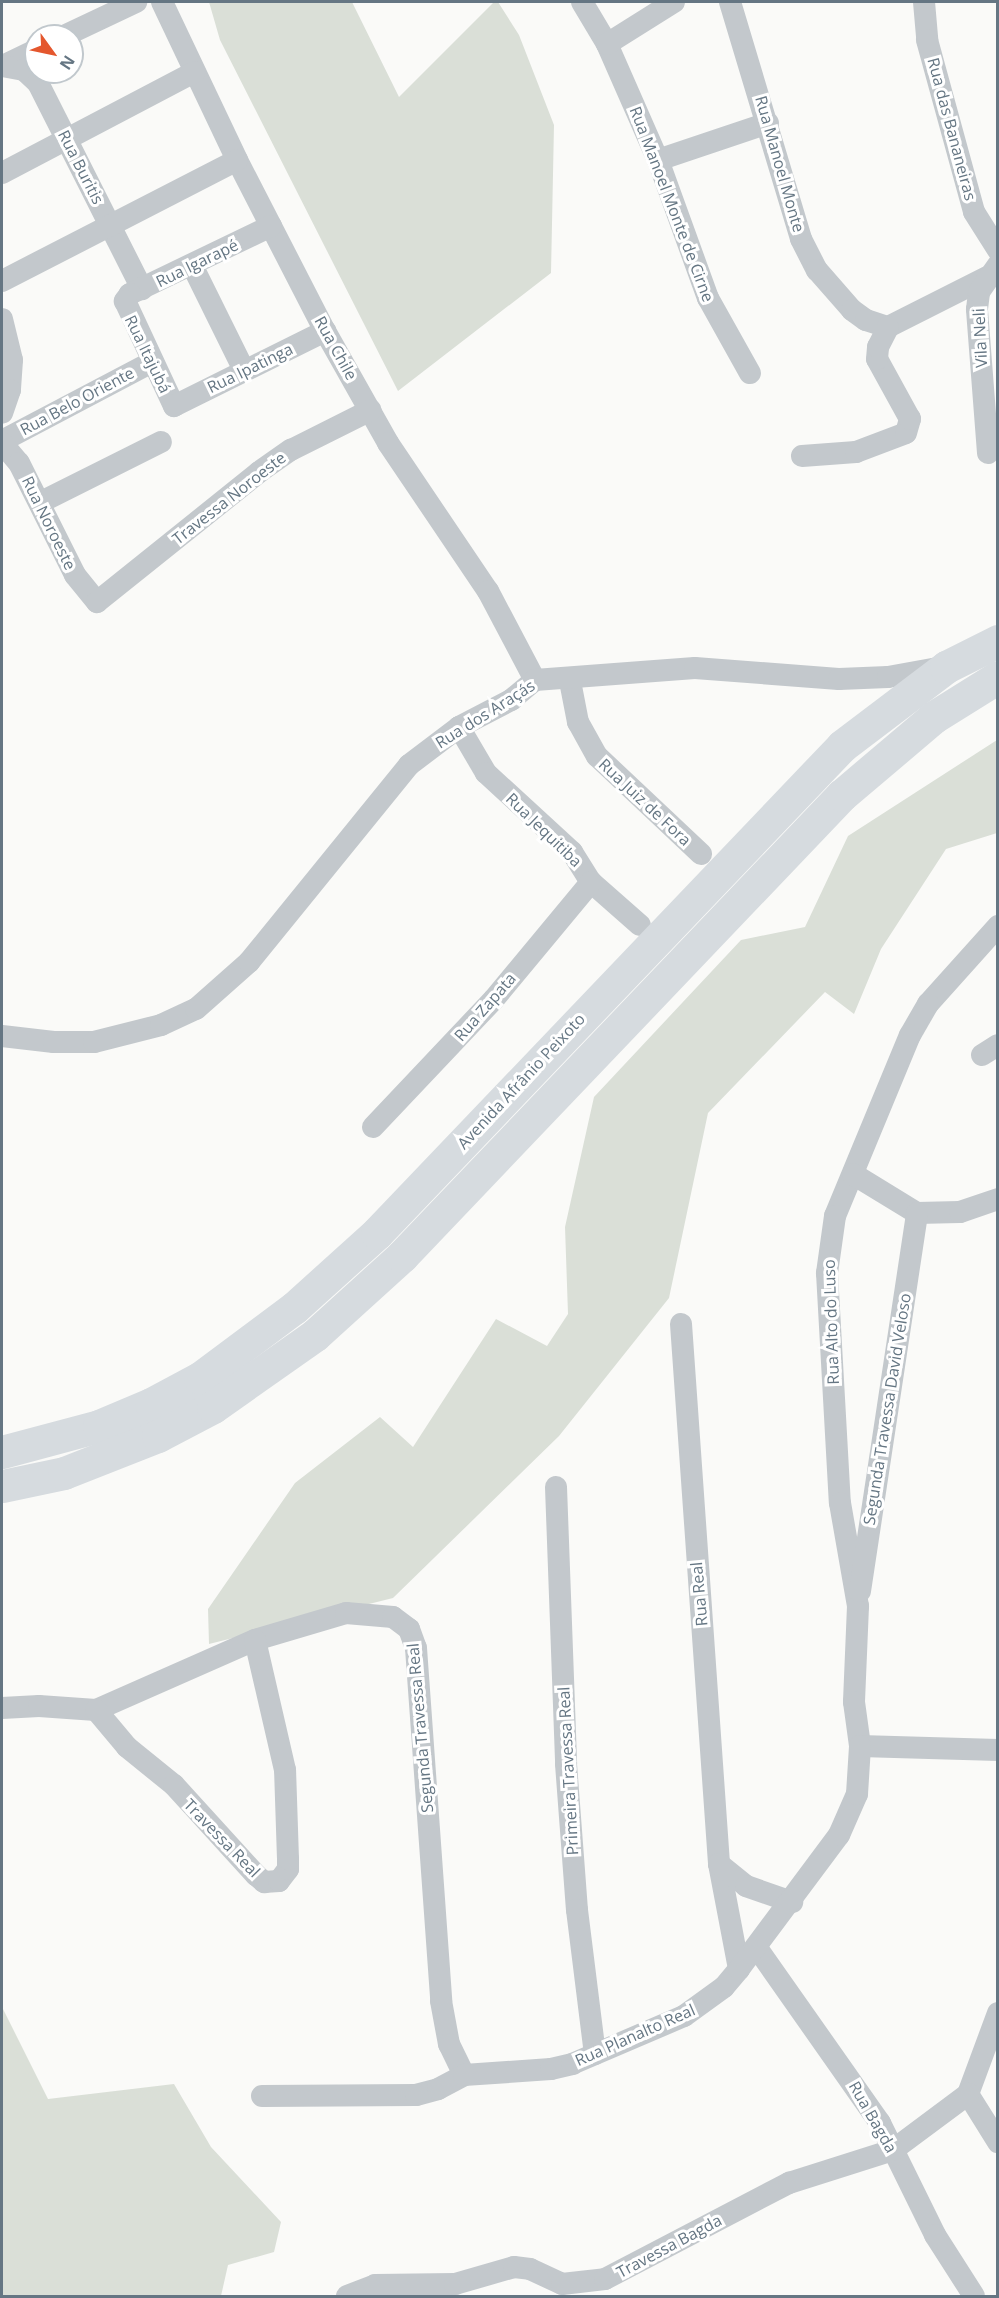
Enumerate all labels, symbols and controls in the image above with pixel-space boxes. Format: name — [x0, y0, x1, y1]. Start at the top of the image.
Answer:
north arrow — [24, 24, 84, 84]
text: N — [55, 51, 80, 74]
street label: Rua das Bananeiras — [924, 56, 980, 202]
street label: Rua Manoel Monte — [751, 94, 809, 234]
street label: Rua Manoel Monte de Cirne — [626, 104, 718, 304]
street label: Rua Buritis — [54, 127, 108, 207]
street label: Rua Igarapé — [153, 235, 241, 291]
street label: Vila Neli — [969, 308, 991, 368]
street label: Rua Itajubá — [121, 312, 175, 396]
street label: Rua Chile — [311, 313, 361, 383]
street label: Rua Ipatinga — [204, 339, 296, 397]
street label: Rua Belo Oriente — [17, 363, 137, 439]
street label: Travessa Noroeste — [168, 448, 290, 548]
street label: Rua Noroeste — [18, 473, 80, 573]
street label: Rua dos Araçás — [432, 676, 538, 752]
street label: Rua Juiz de Fora — [595, 754, 695, 850]
street label: Rua Jequitiba — [502, 789, 586, 871]
street label: Rua Zapata — [450, 969, 520, 1045]
street label: Avenida Afrânio Peixoto — [453, 1009, 589, 1153]
street label: Rua Alto do Luso — [819, 1259, 843, 1385]
street label: Segunda Travessa David Veloso — [859, 1292, 915, 1526]
street label: Rua Real — [687, 1561, 711, 1627]
street label: Segunda Travessa Real — [403, 1642, 437, 1814]
street label: Primeira Travessa Real — [554, 1686, 582, 1856]
street label: Travessa Real — [180, 1795, 264, 1881]
street label: Rua Planalto Real — [572, 2000, 698, 2070]
street label: Rua Bagda — [845, 2078, 901, 2156]
street label: Travessa Bagda — [613, 2210, 725, 2282]

